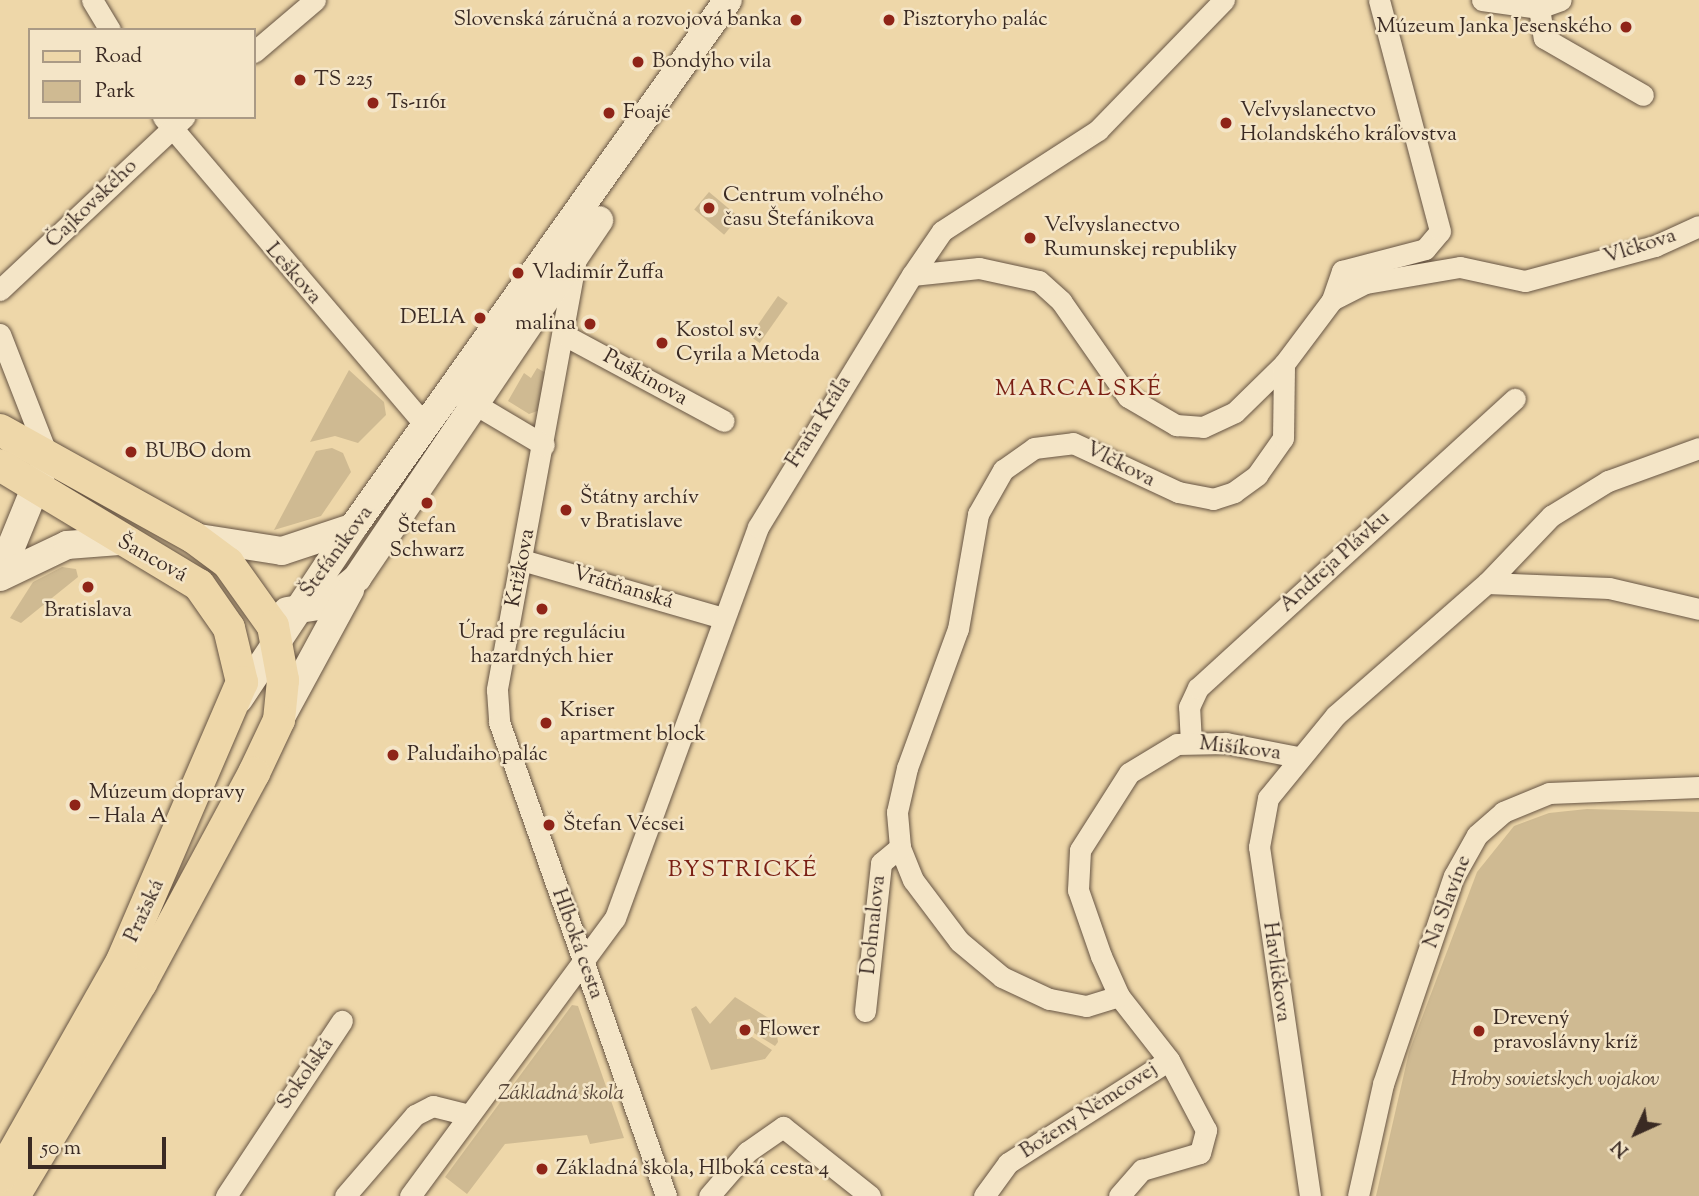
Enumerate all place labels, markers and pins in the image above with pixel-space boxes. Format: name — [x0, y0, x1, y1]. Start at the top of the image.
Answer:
place label: Slovenská záručná a rozvojová banka — [453, 7, 782, 33]
place label: Pisztoryho palác — [903, 7, 1048, 33]
marker: Slovenská záručná a rozvojová banka — [788, 12, 804, 28]
marker: Pisztoryho palác — [881, 12, 897, 28]
place label: Múzeum Janka Jesenského — [1377, 14, 1612, 40]
marker: Múzeum Janka Jesenského — [1618, 19, 1634, 35]
place label: Bondyho vila — [652, 49, 771, 75]
marker: Bondyho vila — [630, 54, 646, 70]
place label: TS 225 — [314, 67, 373, 93]
marker: TS 225 — [292, 72, 308, 88]
place label: Ts-1161 — [387, 90, 447, 116]
marker: Ts-1161 — [365, 95, 381, 111]
place label: Veľvyslanectvo Holandského kráľovstva — [1240, 98, 1457, 148]
place label: Foajé — [623, 100, 671, 126]
marker: Foajé — [601, 105, 617, 121]
marker: Veľvyslanectvo Holandského kráľovstva — [1218, 115, 1234, 131]
place label: Centrum voľného času Štefánikova — [723, 183, 883, 233]
marker: Centrum voľného času Štefánikova — [701, 200, 717, 216]
place label: Veľvyslanectvo Rumunskej republiky — [1044, 213, 1237, 263]
marker: Veľvyslanectvo Rumunskej republiky — [1022, 230, 1038, 246]
place label: Vladimír Žuffa — [532, 260, 664, 286]
marker: Vladimír Žuffa — [510, 265, 526, 281]
place label: DELIA — [400, 305, 466, 331]
marker: DELIA — [472, 310, 488, 326]
place label: malina — [515, 311, 576, 337]
marker: malina — [582, 316, 598, 332]
place label: Kostol sv. Cyrila a Metoda — [676, 318, 820, 368]
marker: Kostol sv. Cyrila a Metoda — [654, 335, 670, 351]
place label: BUBO dom — [145, 439, 251, 465]
marker: BUBO dom — [123, 444, 139, 460]
place label: Štátny archív v Bratislave — [580, 485, 699, 535]
marker: Štefan Schwarz — [419, 495, 435, 511]
marker: Štátny archív v Bratislave — [558, 502, 574, 518]
place label: Štefan Schwarz — [390, 514, 464, 564]
marker: Bratislava — [80, 579, 96, 595]
place label: Bratislava — [44, 598, 132, 624]
marker: Úrad pre reguláciu hazardných hier — [534, 601, 550, 617]
place label: Úrad pre reguláciu hazardných hier — [458, 620, 626, 670]
place label: Kriser apartment block — [560, 698, 706, 748]
marker: Kriser apartment block — [538, 715, 554, 731]
place label: Paluďaiho palác — [407, 742, 548, 768]
marker: Paluďaiho palác — [385, 747, 401, 763]
place label: Múzeum dopravy – Hala A — [89, 780, 245, 830]
marker: Múzeum dopravy – Hala A — [67, 797, 83, 813]
place label: Štefan Vécsei — [563, 812, 684, 838]
marker: Štefan Vécsei — [541, 817, 557, 833]
place label: Drevený pravoslávny kríž — [1493, 1006, 1638, 1056]
place label: Flower — [759, 1017, 820, 1043]
marker: Flower — [737, 1022, 753, 1038]
marker: Drevený pravoslávny kríž — [1471, 1023, 1487, 1039]
place label: Základná škola, Hlboká cesta 4 — [556, 1156, 829, 1182]
marker: Základná škola, Hlboká cesta 4 — [534, 1161, 550, 1177]

